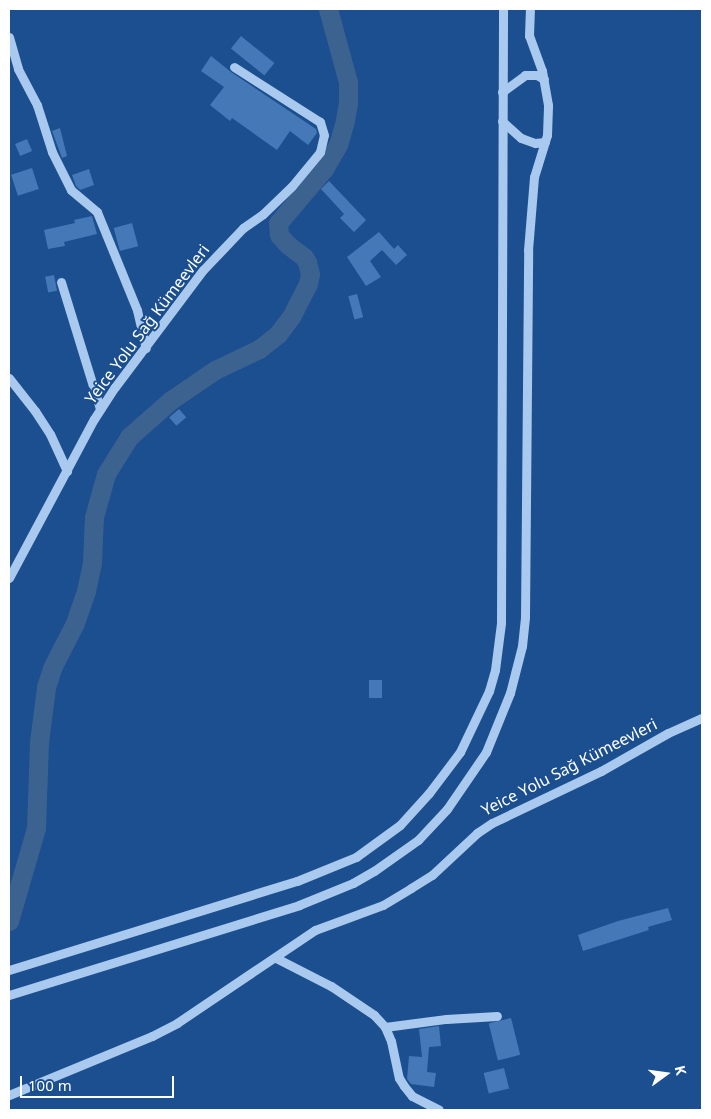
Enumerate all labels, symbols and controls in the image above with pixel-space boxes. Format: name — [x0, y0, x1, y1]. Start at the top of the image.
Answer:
street label: Yeice Yolu Sağ Kümeevleri — [81, 240, 213, 408]
street label: Yeice Yolu Sağ Kümeevleri — [478, 714, 660, 820]
north arrow — [641, 1049, 691, 1099]
text: K — [671, 1063, 691, 1077]
scale bar — [22, 1066, 176, 1098]
text: 100 m — [28, 1075, 72, 1095]

